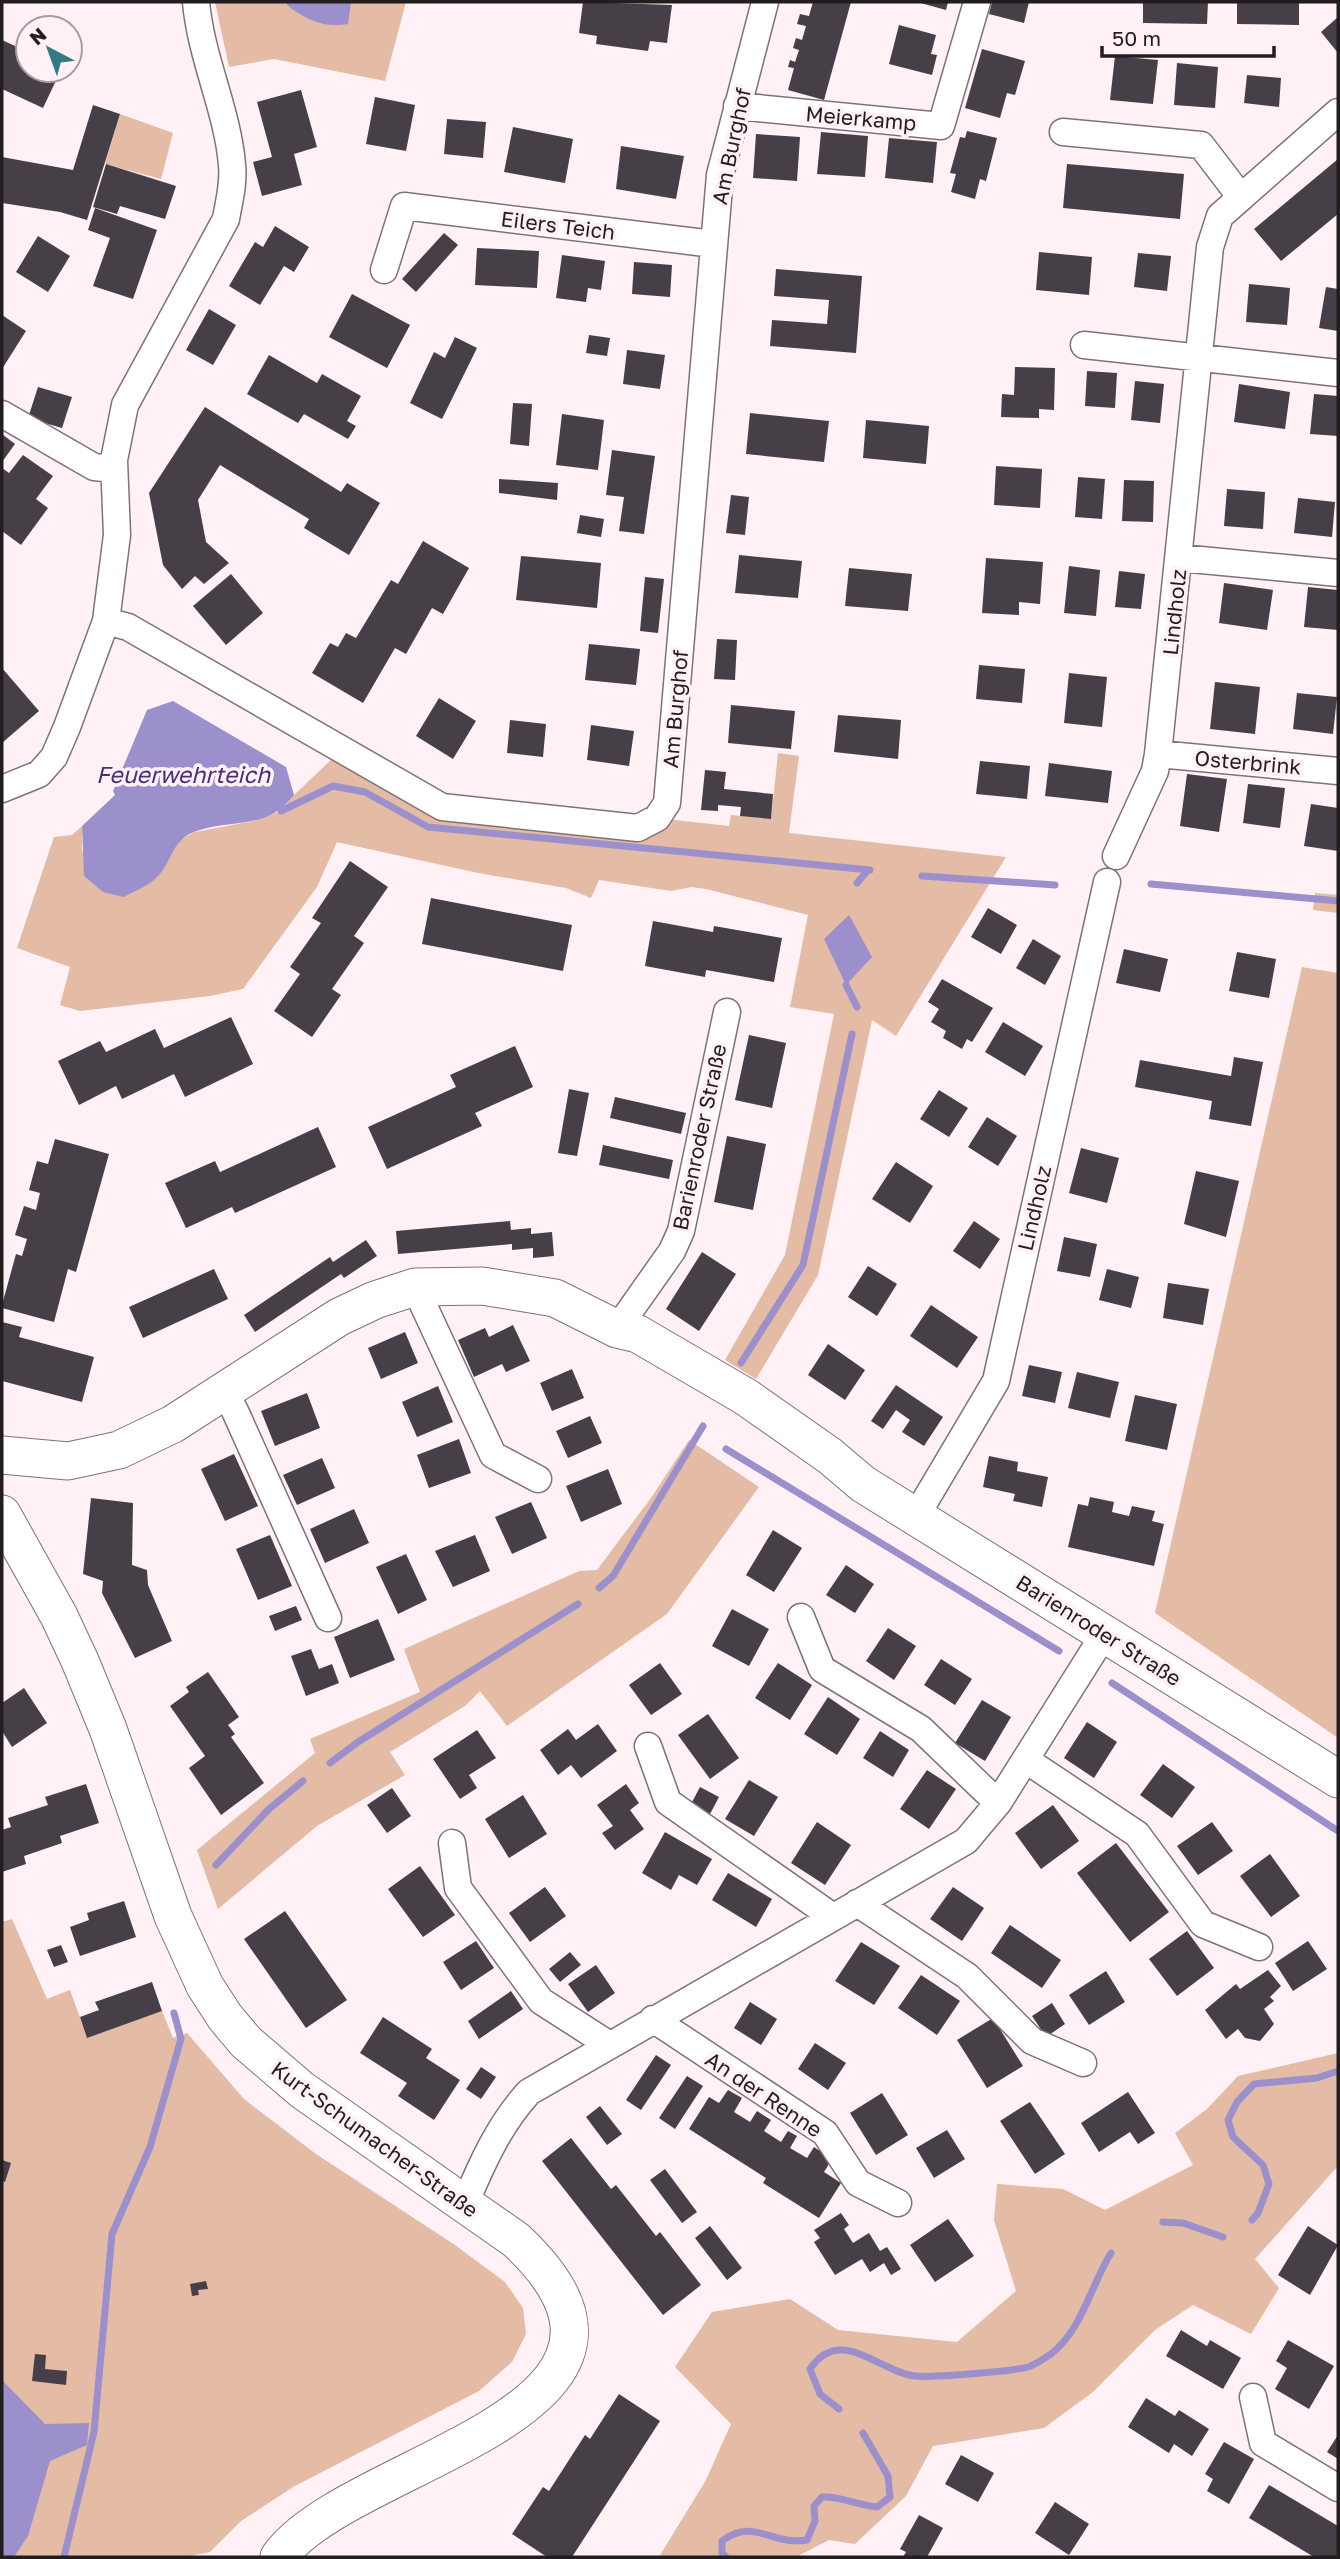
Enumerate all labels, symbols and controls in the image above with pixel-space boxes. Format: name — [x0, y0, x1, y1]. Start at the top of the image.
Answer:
north arrow — [14, 14, 84, 84]
scale bar — [1102, 14, 1274, 58]
text: N — [25, 22, 51, 49]
text: 50 m — [1112, 25, 1161, 51]
street label: Am Burghof — [706, 85, 756, 207]
street label: Meierkamp — [804, 100, 918, 136]
street label: Eilers Teich — [499, 205, 617, 245]
street label: Lindholz — [1157, 568, 1191, 656]
street label: Am Burghof — [657, 648, 693, 769]
street label: Osterbrink — [1194, 744, 1303, 780]
water label: Feuerwehrteich — [96, 760, 271, 788]
street label: Barienroder Straße — [667, 1042, 731, 1232]
street label: Lindholz — [1012, 1163, 1056, 1253]
street label: Barienroder Straße — [1012, 1569, 1186, 1691]
street label: An der Renne — [701, 2045, 827, 2143]
street label: Kurt-Schumacher-Straße — [266, 2055, 484, 2223]

